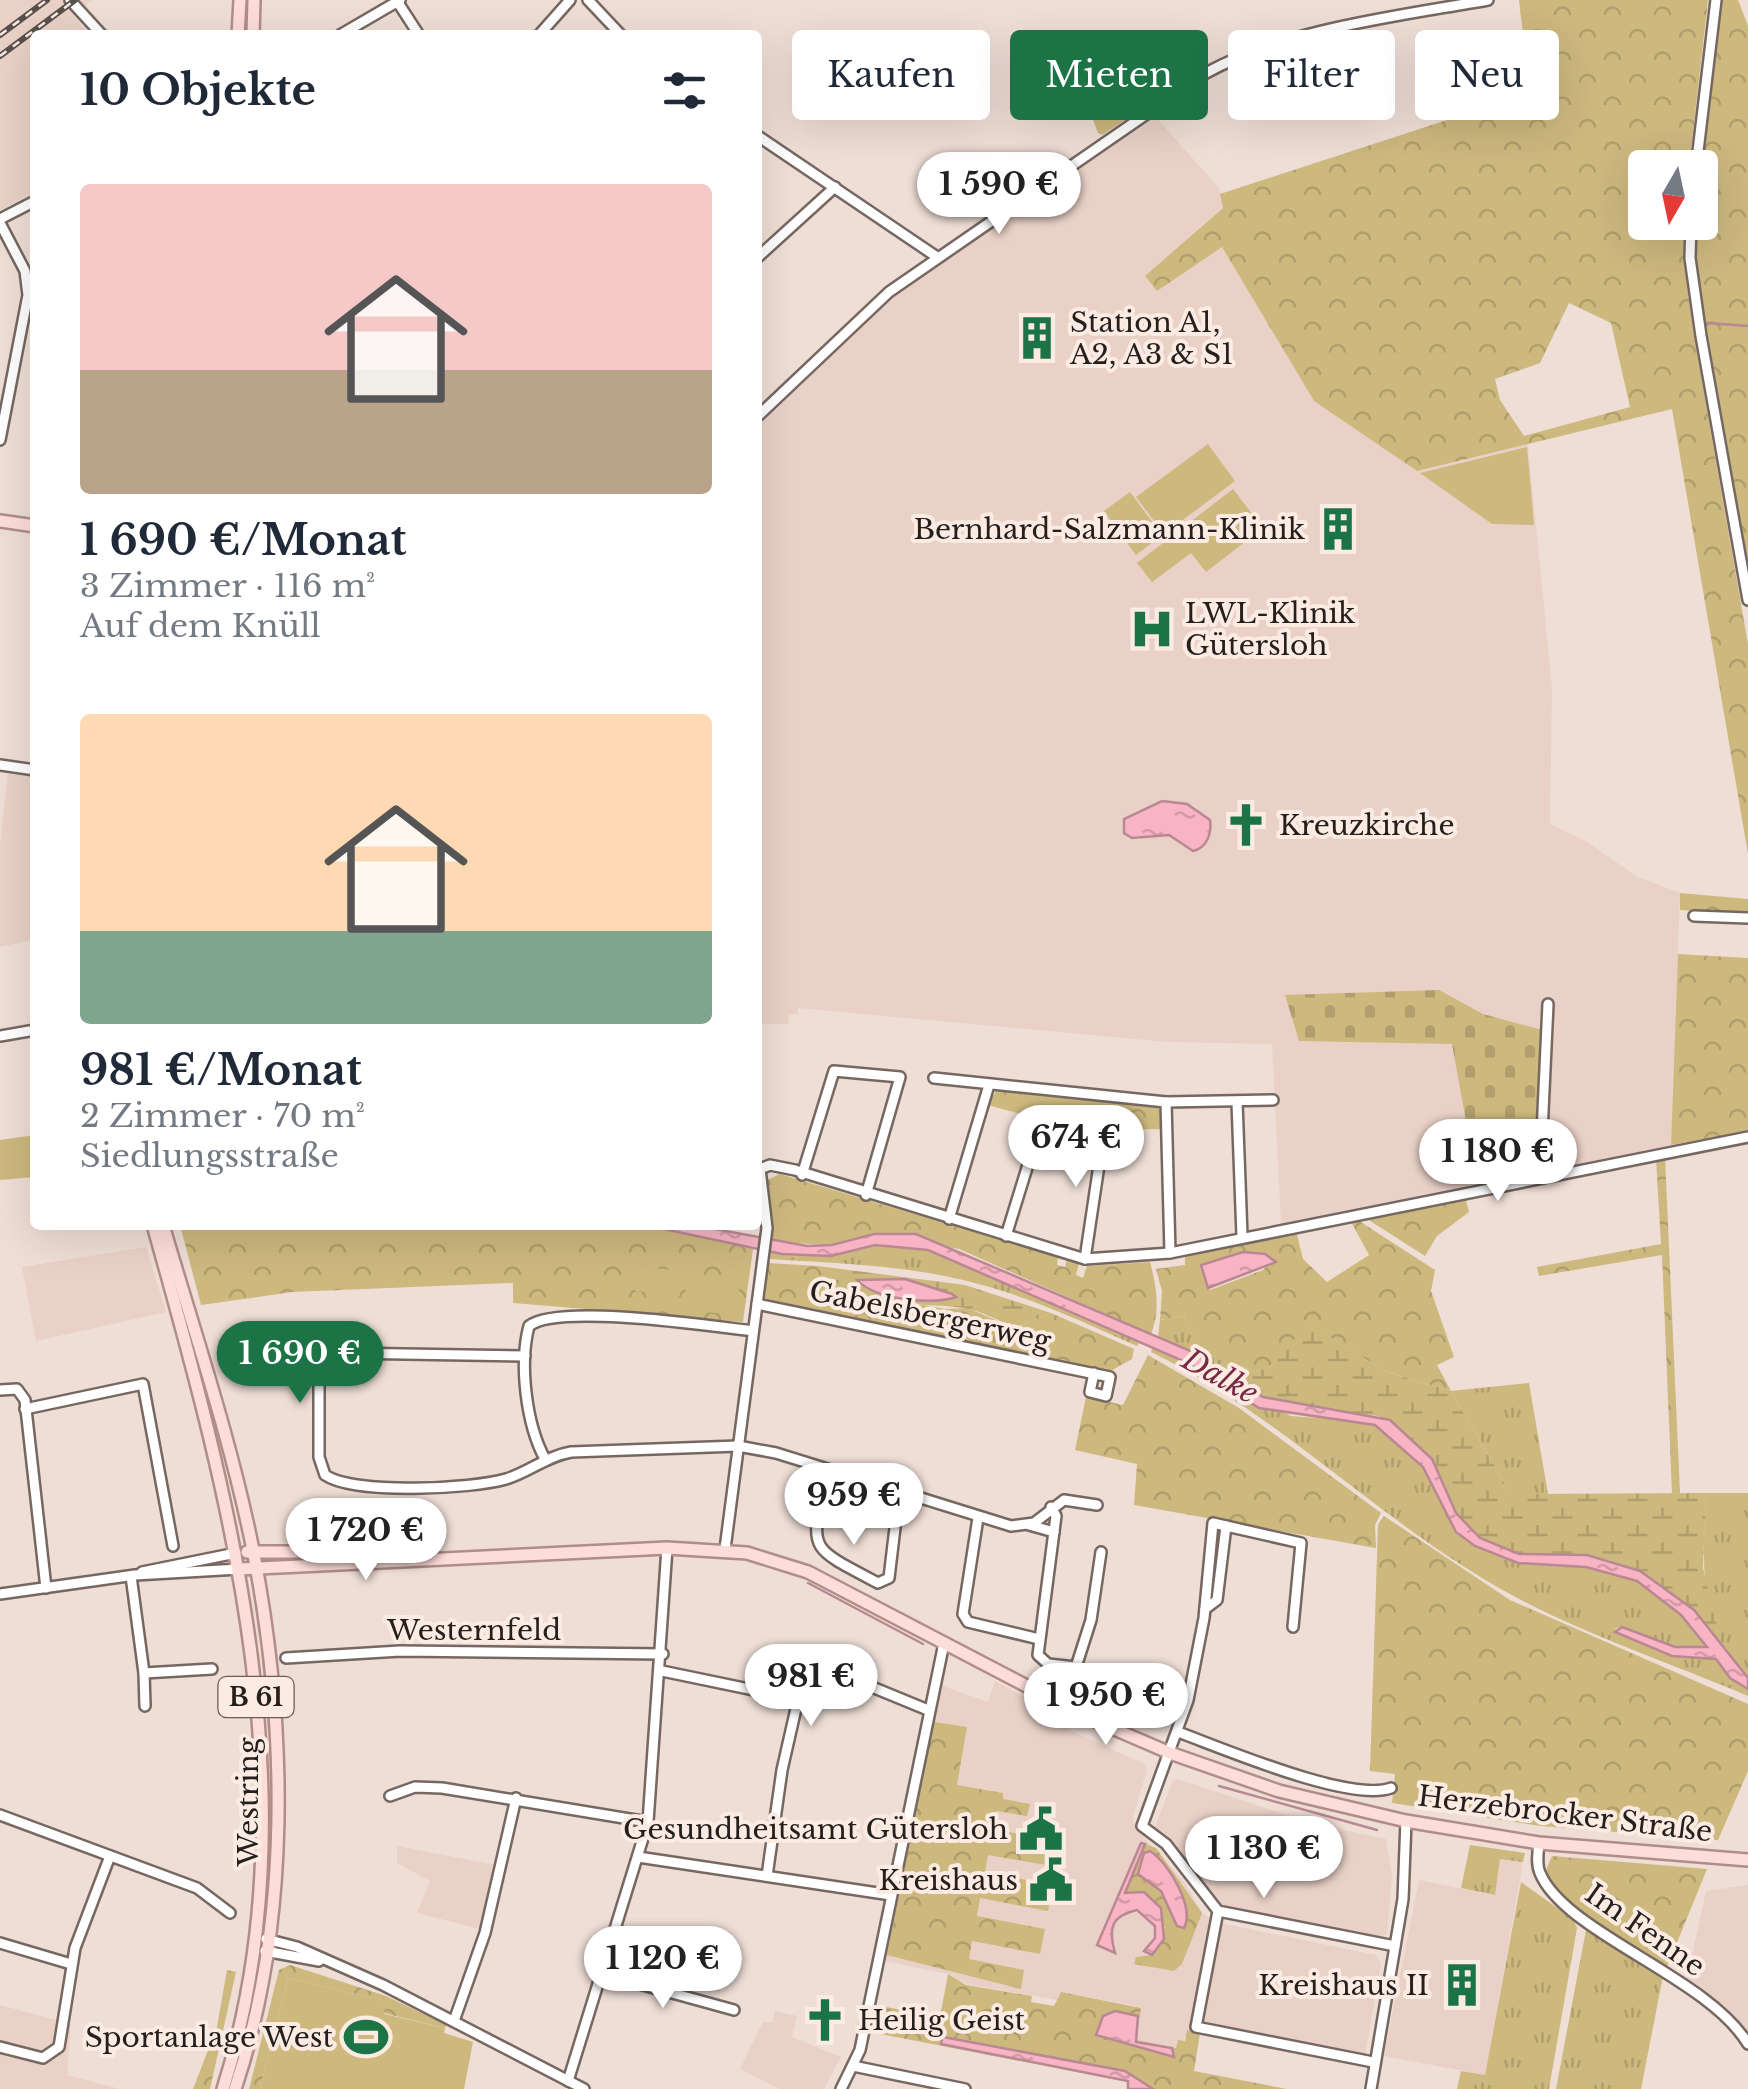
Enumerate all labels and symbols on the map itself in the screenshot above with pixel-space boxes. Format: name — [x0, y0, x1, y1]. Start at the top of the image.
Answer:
north arrow — [1628, 150, 1718, 240]
pin: 1 590 € — [907, 152, 1091, 237]
place label: Station A1, A2, A3 & S1 — [1069, 305, 1234, 372]
building icon: Station A1, A2, A3 & S1 — [1013, 314, 1061, 362]
building icon: Bernhard-Salzmann-Klinik — [1314, 505, 1362, 553]
place label: Bernhard-Salzmann-Klinik — [914, 512, 1306, 547]
place label: LWL-Klinik Gütersloh — [1185, 596, 1356, 663]
hospital icon: LWL-Klinik Gütersloh — [1128, 605, 1176, 653]
church icon: Kreuzkirche — [1222, 801, 1270, 849]
place label: Kreuzkirche — [1279, 808, 1454, 843]
pin: 674 € — [1006, 1105, 1146, 1190]
pin: 1 180 € — [1406, 1119, 1590, 1204]
street label: Gabelsbergerweg — [806, 1273, 1055, 1359]
pin: 1 690 € — [208, 1321, 392, 1406]
water label: Dalke — [1175, 1340, 1264, 1412]
pin: 959 € — [784, 1463, 924, 1548]
pin: 1 720 € — [274, 1498, 458, 1583]
street label: Westernfeld — [386, 1613, 561, 1648]
pin: 981 € — [741, 1644, 881, 1729]
pin: 1 950 € — [1014, 1663, 1198, 1748]
road number: B 61 — [218, 1677, 294, 1717]
street label: Westring — [231, 1736, 266, 1868]
street label: Herzebrocker Straße — [1416, 1779, 1714, 1849]
public building icon: Gesundheitsamt Gütersloh — [1017, 1805, 1065, 1853]
place label: Gesundheitsamt Gütersloh — [623, 1812, 1008, 1847]
pin: 1 130 € — [1172, 1816, 1356, 1901]
public building icon: Kreishaus — [1027, 1856, 1075, 1904]
place label: Kreishaus — [879, 1863, 1018, 1898]
street label: Im Fenne — [1578, 1876, 1712, 1984]
pin: 1 120 € — [571, 1926, 755, 2011]
building icon: Kreishaus II — [1438, 1961, 1486, 2009]
place label: Kreishaus II — [1258, 1968, 1429, 2003]
church icon: Heilig Geist — [801, 1996, 849, 2044]
place label: Heilig Geist — [858, 2003, 1026, 2038]
sports icon: Sportanlage West — [342, 2013, 390, 2061]
place label: Sportanlage West — [85, 2020, 333, 2055]

